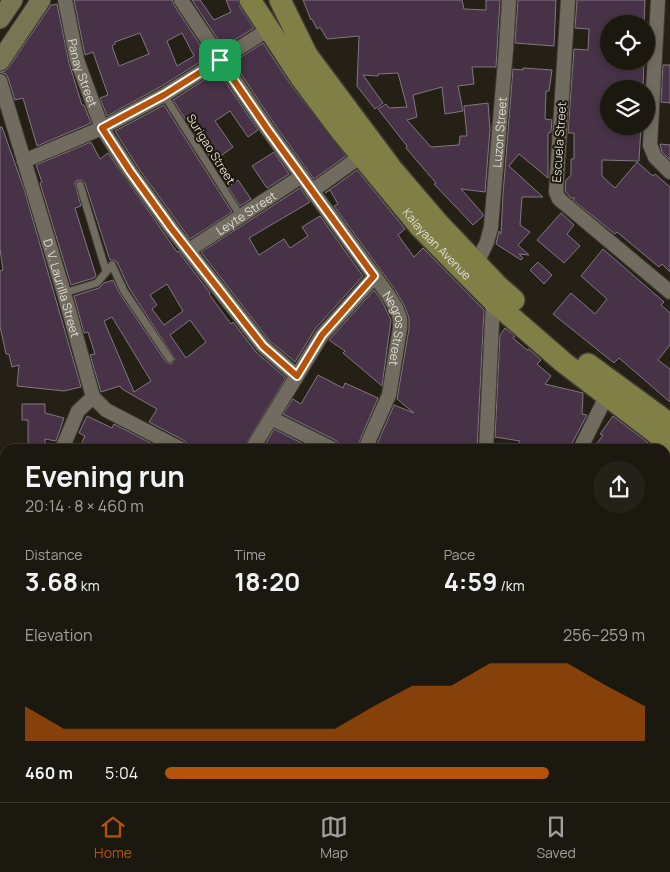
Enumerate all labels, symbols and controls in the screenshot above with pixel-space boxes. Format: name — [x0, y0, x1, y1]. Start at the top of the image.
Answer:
map controls — [600, 15, 655, 135]
button: locate — [600, 15, 655, 70]
street label: Panay Street — [64, 37, 102, 109]
pin — [199, 39, 241, 81]
icon: arrive — [206, 46, 234, 74]
button: layers — [600, 80, 655, 135]
street label: Luzon Street — [488, 96, 511, 168]
street label: Escuela Street — [548, 101, 570, 183]
street label: Surigao Street — [183, 111, 240, 188]
street label: Leyte Street — [212, 187, 280, 239]
street label: Kalayaan Avenue — [399, 204, 476, 283]
street label: D. V. Laurilla Street — [40, 237, 84, 339]
street label: Negros Street — [379, 287, 409, 367]
text: Evening run — [25, 457, 185, 495]
button: share — [593, 461, 645, 513]
text: 20:14 · 8 × 460 m — [25, 495, 144, 517]
text: Distance — [25, 545, 82, 564]
text: Time — [234, 545, 266, 564]
text: Pace — [444, 545, 475, 564]
text: 3.68 — [25, 564, 78, 599]
text: 18:20 — [234, 564, 301, 599]
text: 4:59 — [444, 564, 498, 599]
text: km — [78, 576, 100, 595]
text: /km — [498, 576, 525, 595]
text: Elevation — [25, 624, 93, 646]
text: 256–259 m — [563, 624, 645, 646]
text: 460 m — [25, 762, 73, 784]
text: 5:04 — [105, 762, 138, 784]
tab: Home — [94, 813, 132, 862]
tab: Map — [320, 813, 348, 862]
tab: Saved — [536, 813, 576, 862]

